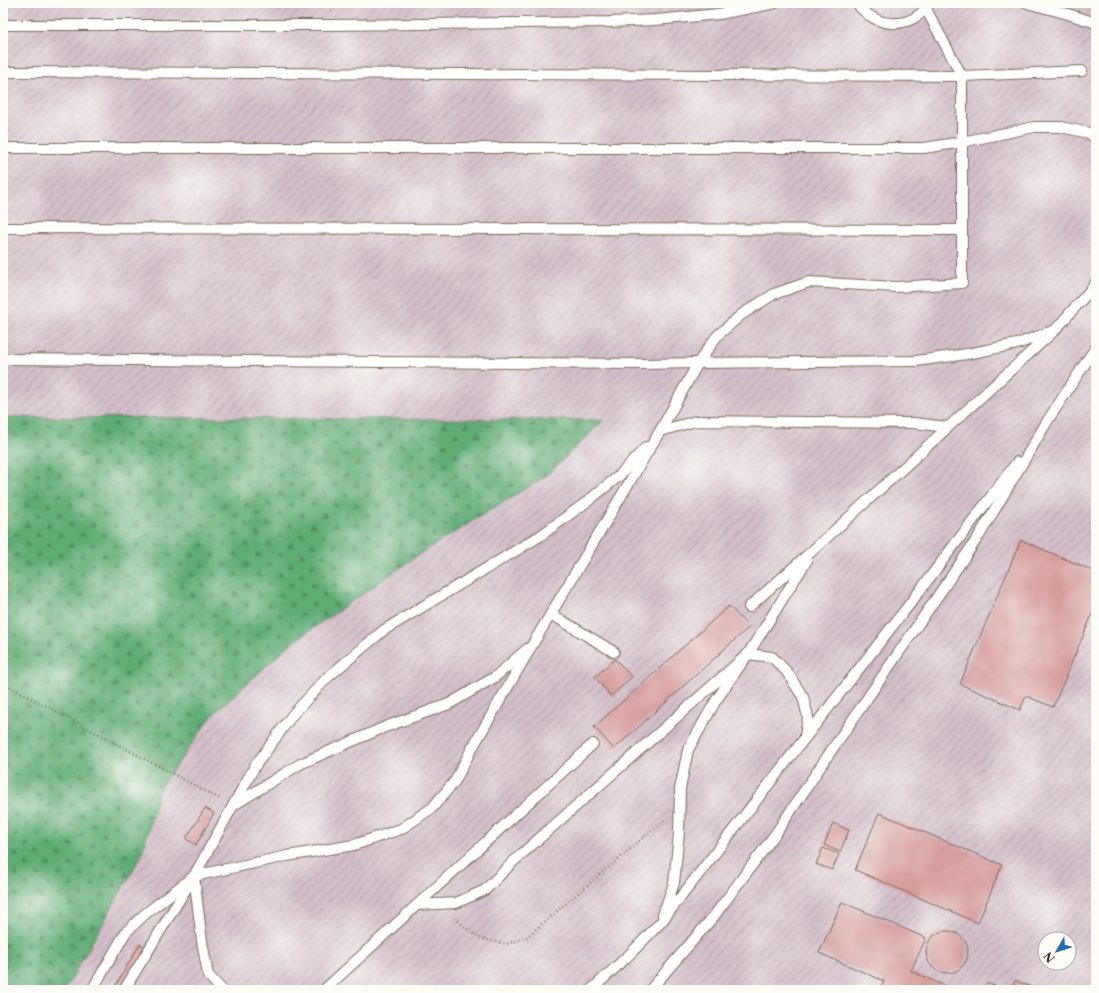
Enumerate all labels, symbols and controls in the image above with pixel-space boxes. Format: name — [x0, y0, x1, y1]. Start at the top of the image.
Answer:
north arrow — [1037, 931, 1077, 971]
text: N — [1041, 949, 1058, 965]

